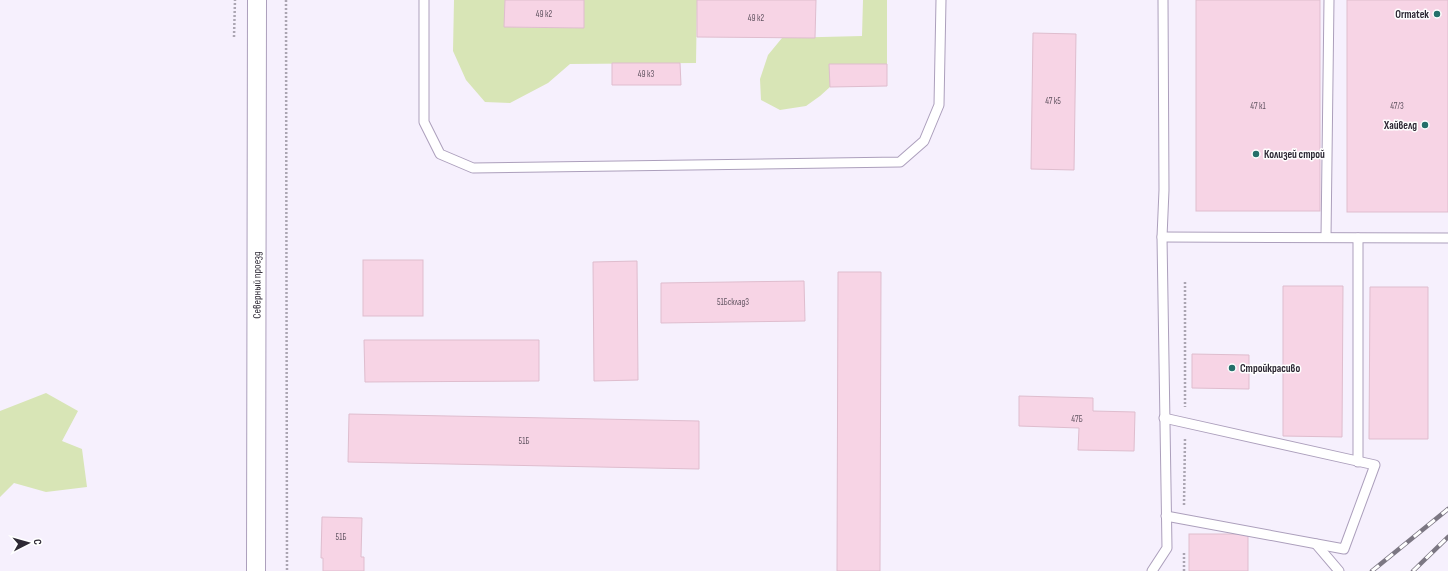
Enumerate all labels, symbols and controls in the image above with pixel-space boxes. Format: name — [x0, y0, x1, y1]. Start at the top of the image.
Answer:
place label: Ormatek — [1395, 8, 1429, 21]
house number: 49 к2 — [536, 9, 552, 20]
marker: Ormatek — [1432, 9, 1442, 19]
house number: 49 к2 — [748, 13, 764, 24]
house number: 49 к3 — [638, 69, 654, 80]
house number: 47 к5 — [1045, 96, 1061, 107]
house number: 47 к1 — [1250, 101, 1266, 112]
house number: 47/3 — [1390, 101, 1404, 112]
place label: Хайвелд — [1383, 119, 1417, 132]
marker: Хайвелд — [1420, 120, 1430, 130]
place label: Колизей строй — [1264, 148, 1325, 161]
marker: Колизей строй — [1251, 149, 1261, 159]
street label: Северный проезд — [250, 251, 263, 319]
house number: 51Бсклад3 — [717, 297, 749, 308]
place label: Стройкрасиво — [1240, 362, 1300, 375]
marker: Стройкрасиво — [1227, 363, 1237, 373]
house number: 47Б — [1071, 414, 1083, 425]
house number: 51Б — [519, 436, 529, 447]
north arrow — [8, 523, 48, 563]
house number: 51Б — [336, 532, 346, 543]
text: С — [31, 539, 44, 546]

